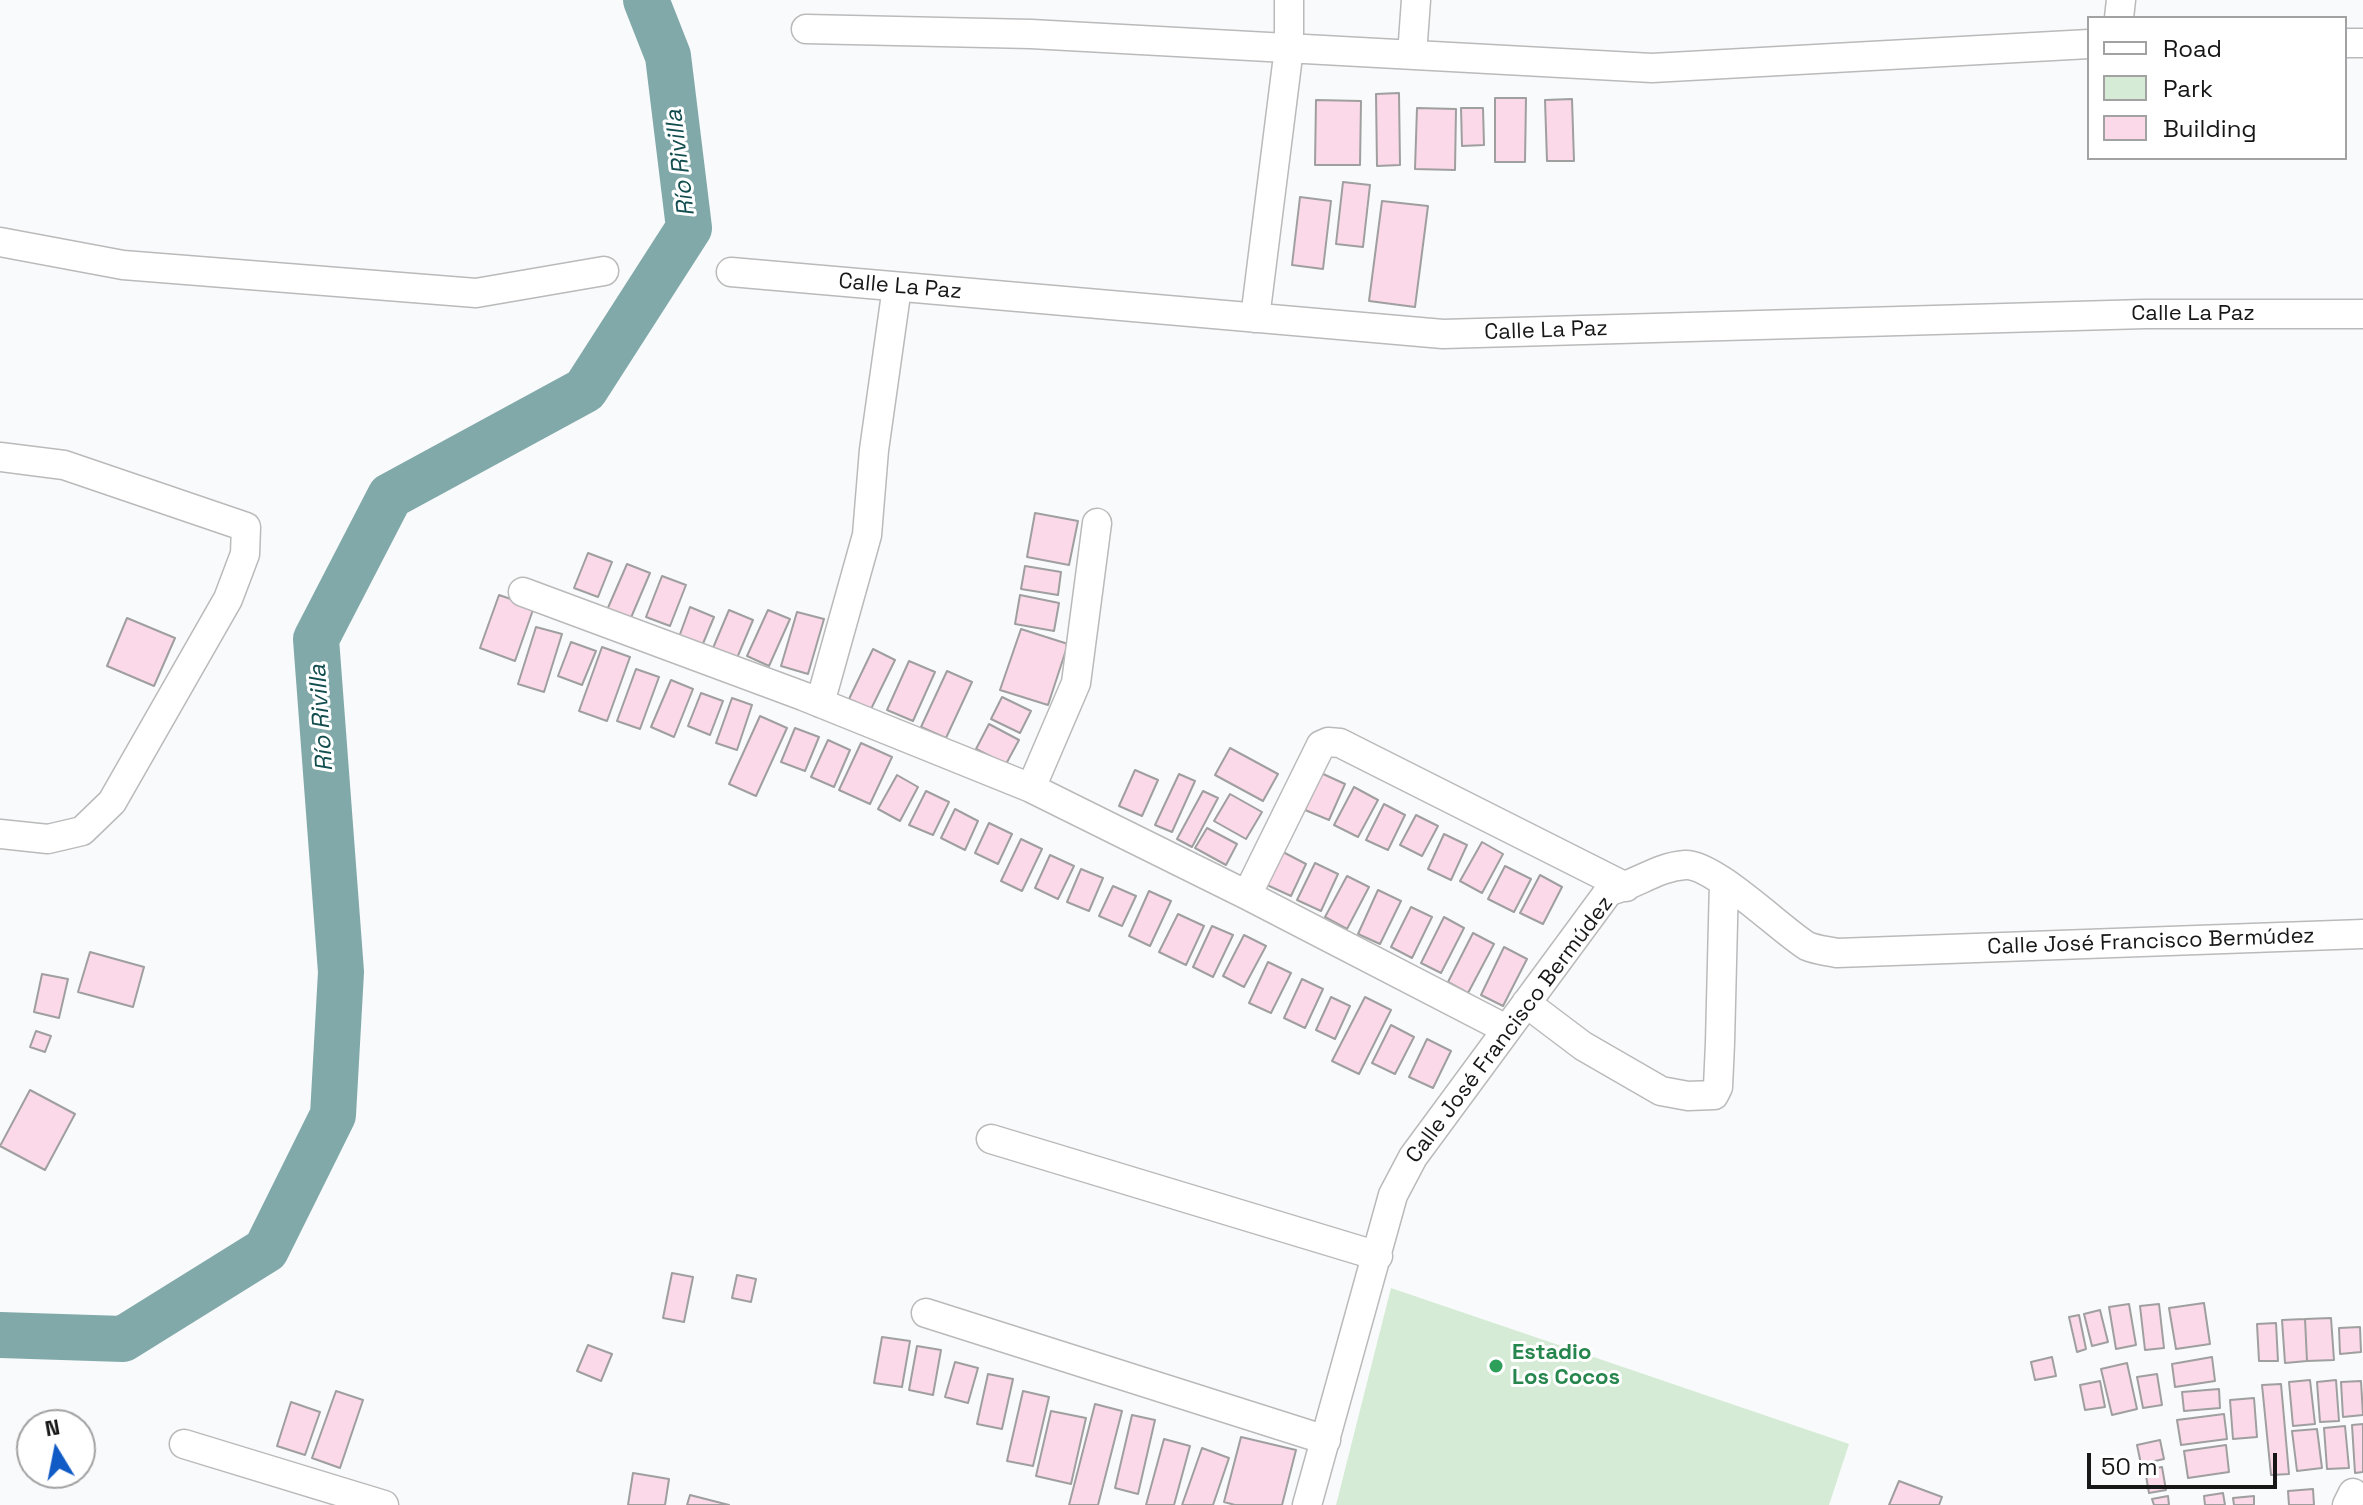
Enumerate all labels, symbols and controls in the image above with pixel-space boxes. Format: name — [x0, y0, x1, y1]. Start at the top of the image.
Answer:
legend — [2087, 16, 2347, 160]
text: Road — [2163, 33, 2222, 64]
text: Park — [2163, 73, 2213, 104]
water label: Río Rivilla — [660, 108, 702, 218]
text: Building — [2163, 113, 2257, 144]
street label: Calle La Paz — [837, 268, 963, 306]
street label: Calle La Paz — [2131, 301, 2255, 327]
street label: Calle La Paz — [1484, 316, 1608, 346]
water label: Río Rivilla — [304, 663, 340, 773]
street label: Calle José Francisco Bermúdez — [1401, 891, 1619, 1169]
street label: Calle José Francisco Bermúdez — [1987, 923, 2315, 961]
place label: Estadio Los Cocos — [1512, 1340, 1620, 1392]
marker: Estadio Los Cocos — [1487, 1357, 1505, 1375]
north arrow — [16, 1409, 96, 1489]
text: N — [42, 1412, 62, 1442]
scale bar — [2091, 1437, 2281, 1487]
text: 50 m — [2101, 1451, 2158, 1482]

